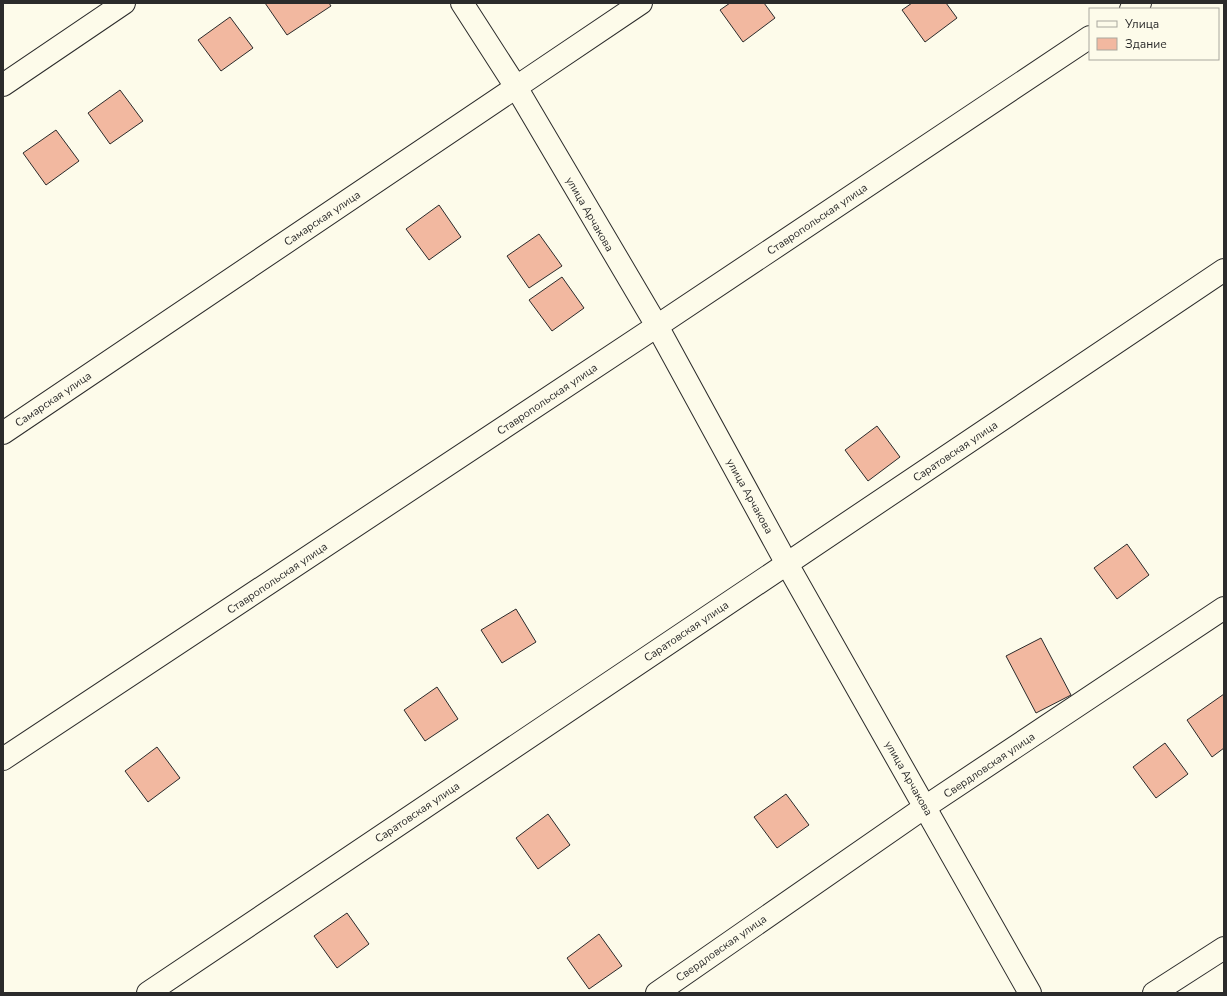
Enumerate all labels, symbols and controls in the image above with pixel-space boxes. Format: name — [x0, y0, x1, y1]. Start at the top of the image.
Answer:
legend — [1089, 8, 1219, 60]
text: Улица — [1124, 16, 1159, 32]
text: Здание — [1125, 36, 1167, 52]
street label: улица Арчакова — [562, 174, 617, 254]
street label: Ставропольская улица — [764, 180, 870, 259]
street label: Самарская улица — [281, 187, 364, 250]
street label: Ставропольская улица — [494, 360, 600, 439]
street label: Самарская улица — [12, 368, 95, 431]
street label: Саратовская улица — [910, 417, 1001, 485]
street label: улица Арчакова — [723, 456, 777, 537]
street label: Ставропольская улица — [224, 539, 330, 618]
street label: Саратовская улица — [641, 597, 732, 665]
street label: Свердловская улица — [941, 729, 1038, 802]
street label: улица Арчакова — [881, 738, 936, 818]
street label: Саратовская улица — [372, 778, 463, 846]
street label: Свердловская улица — [673, 911, 770, 985]

